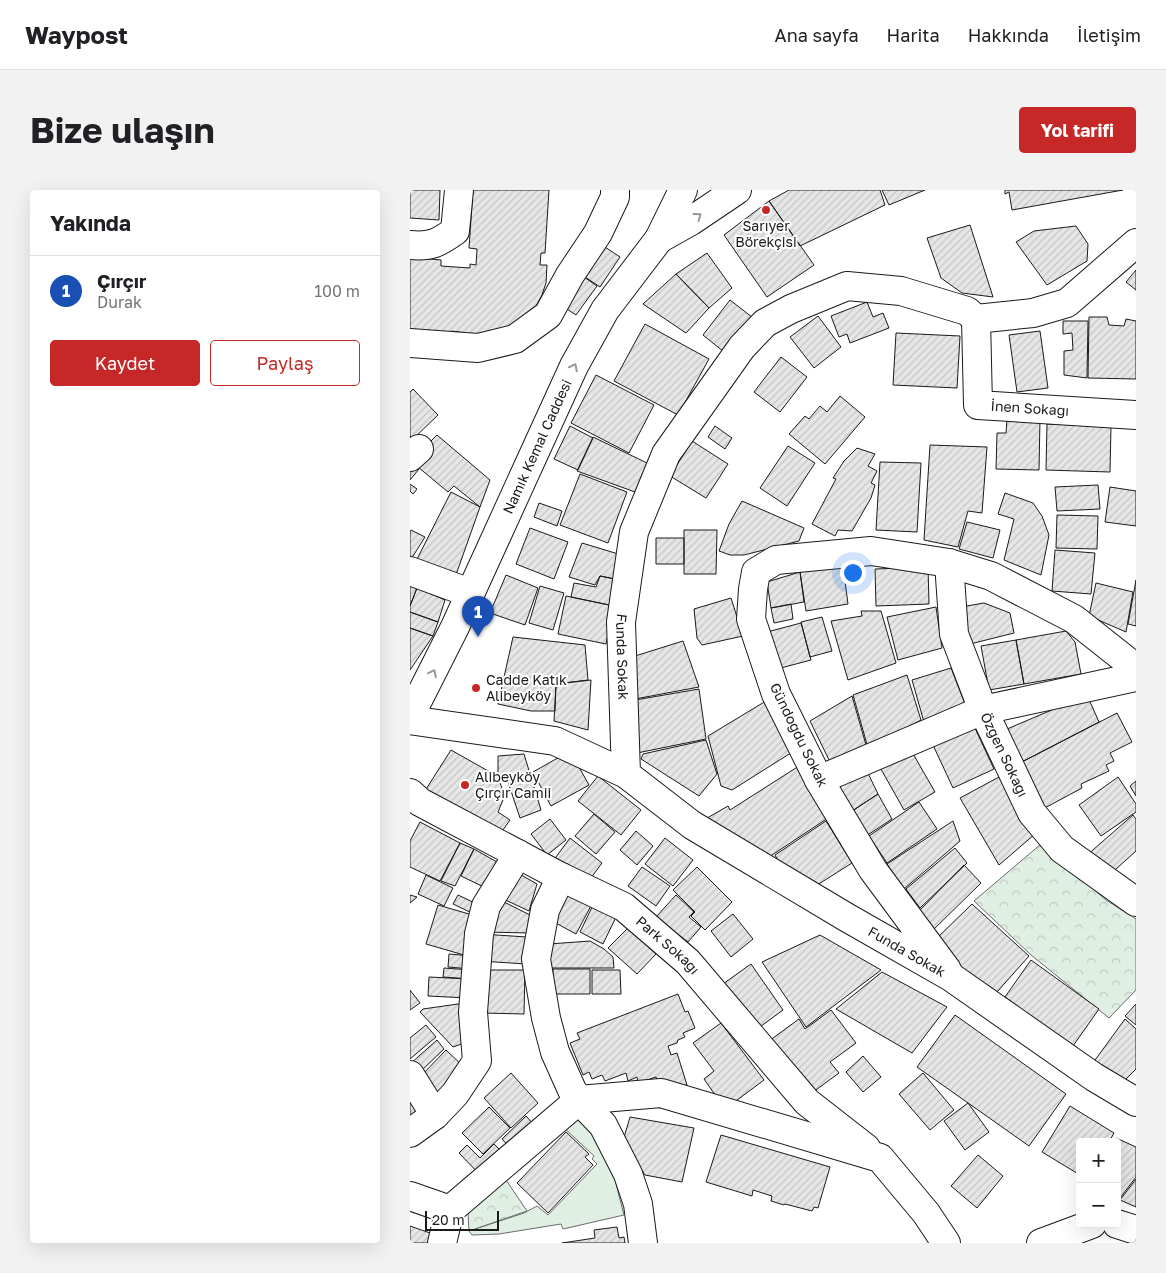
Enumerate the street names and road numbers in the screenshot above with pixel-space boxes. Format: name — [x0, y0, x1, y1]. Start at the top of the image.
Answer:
street label: Namık Kemal Caddesi — [499, 376, 575, 516]
street label: İnen Sokağı — [990, 397, 1070, 419]
street label: Funda Sokak — [613, 612, 633, 700]
street label: Gündoğdu Sokak — [767, 680, 832, 790]
street label: Özgen Sokağı — [977, 709, 1032, 800]
street label: Park Sokağı — [633, 912, 703, 977]
street label: Funda Sokak — [865, 922, 949, 980]

